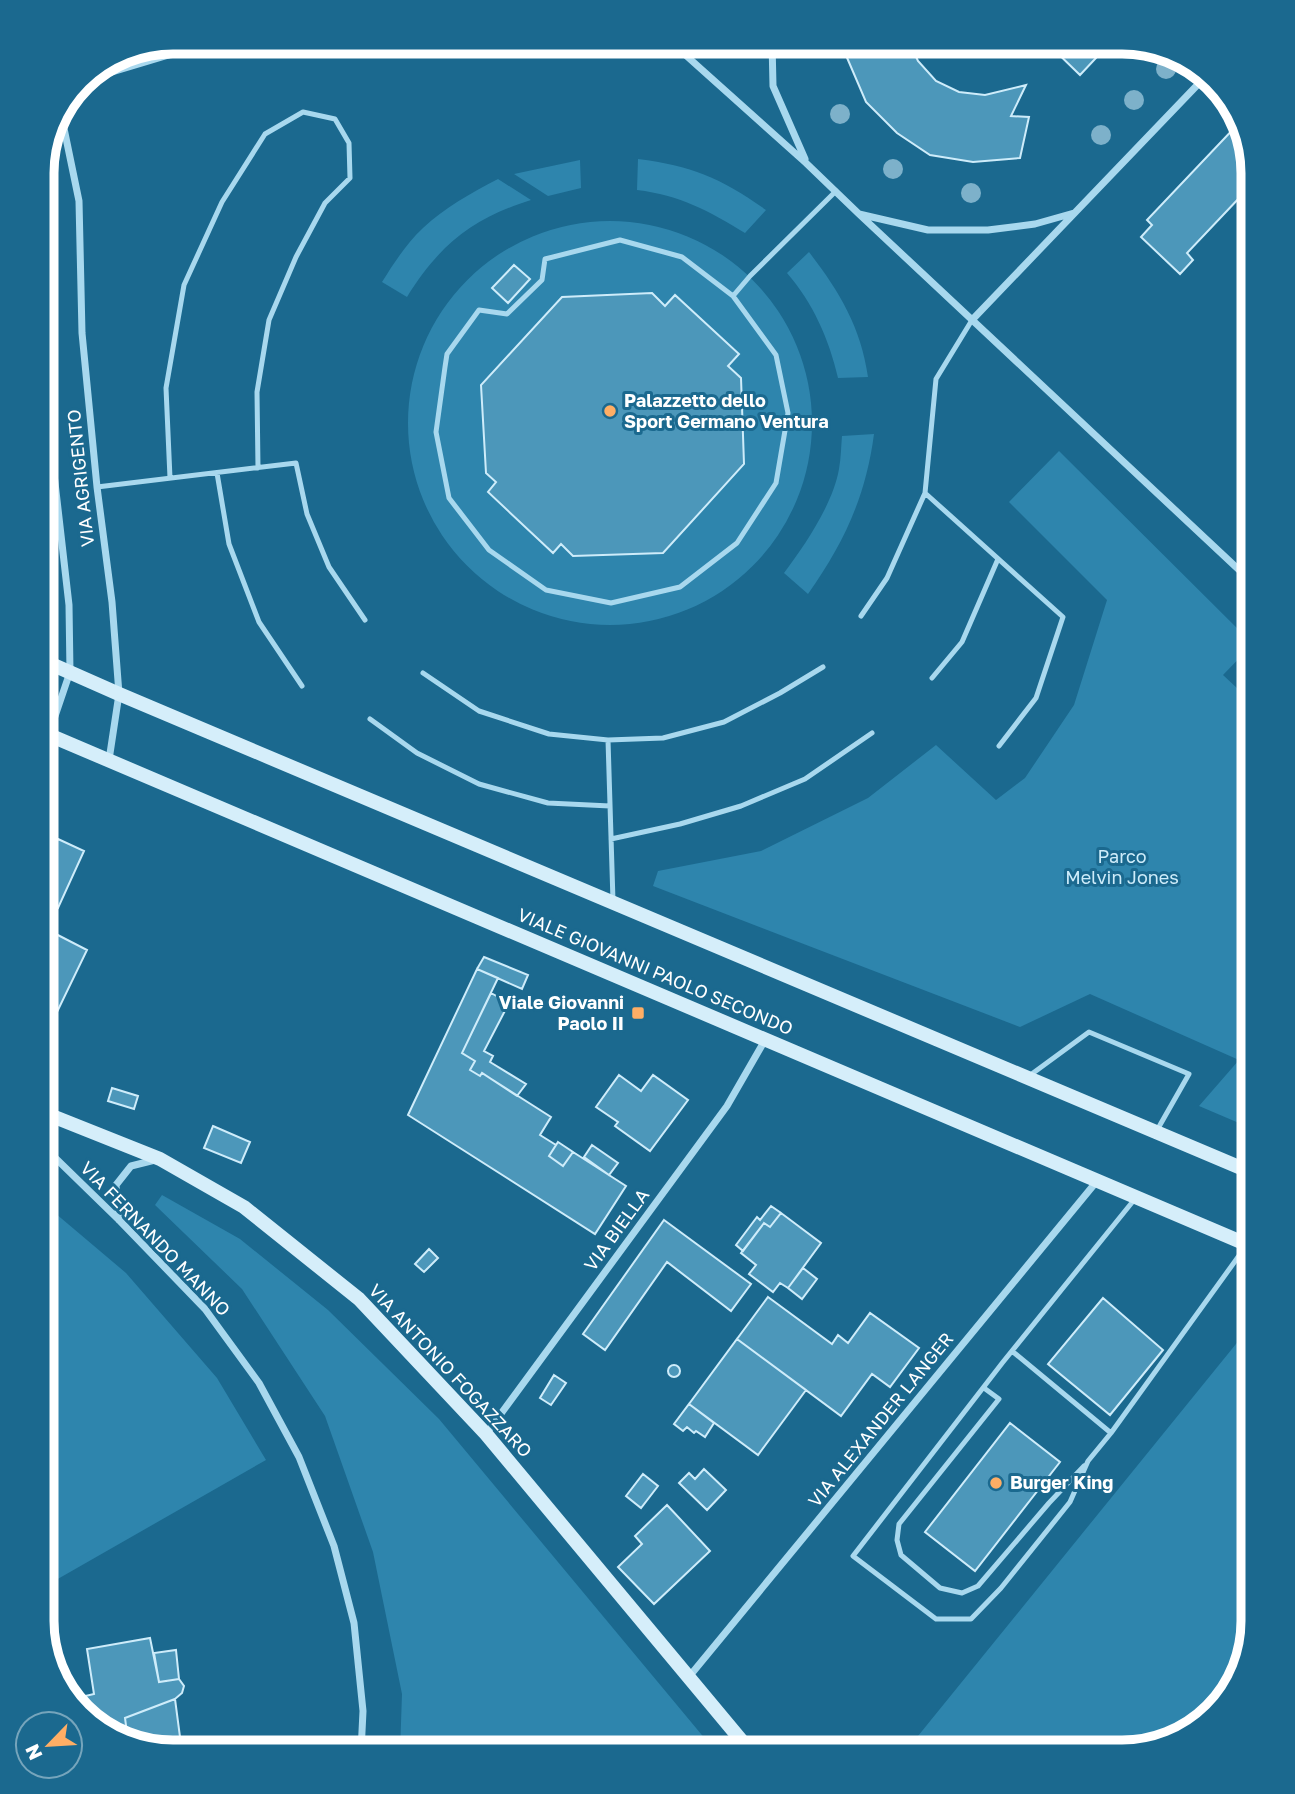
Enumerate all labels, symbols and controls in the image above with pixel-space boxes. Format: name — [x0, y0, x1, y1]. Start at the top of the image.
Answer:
place label: Palazzetto dello Sport Germano Ventura — [624, 389, 829, 432]
marker: Palazzetto dello Sport Germano Ventura — [602, 403, 618, 419]
street label: VIA AGRIGENTO — [62, 408, 98, 548]
park label: Parco Melvin Jones — [1065, 845, 1179, 888]
street label: VIALE GIOVANNI PAOLO SECONDO — [514, 903, 796, 1039]
place label: Viale Giovanni Paolo II — [499, 991, 624, 1034]
marker: Viale Giovanni Paolo II — [630, 1005, 646, 1021]
street label: VIA FERNANDO MANNO — [76, 1156, 235, 1320]
street label: VIA BIELLA — [579, 1184, 653, 1275]
street label: VIA ANTONIO FOGAZZARO — [365, 1279, 537, 1462]
street label: VIA ALEXANDER LANGER — [803, 1328, 957, 1511]
place label: Burger King — [1010, 1471, 1113, 1493]
marker: Burger King — [988, 1475, 1004, 1491]
north arrow — [14, 1710, 84, 1780]
text: N — [20, 1741, 47, 1764]

